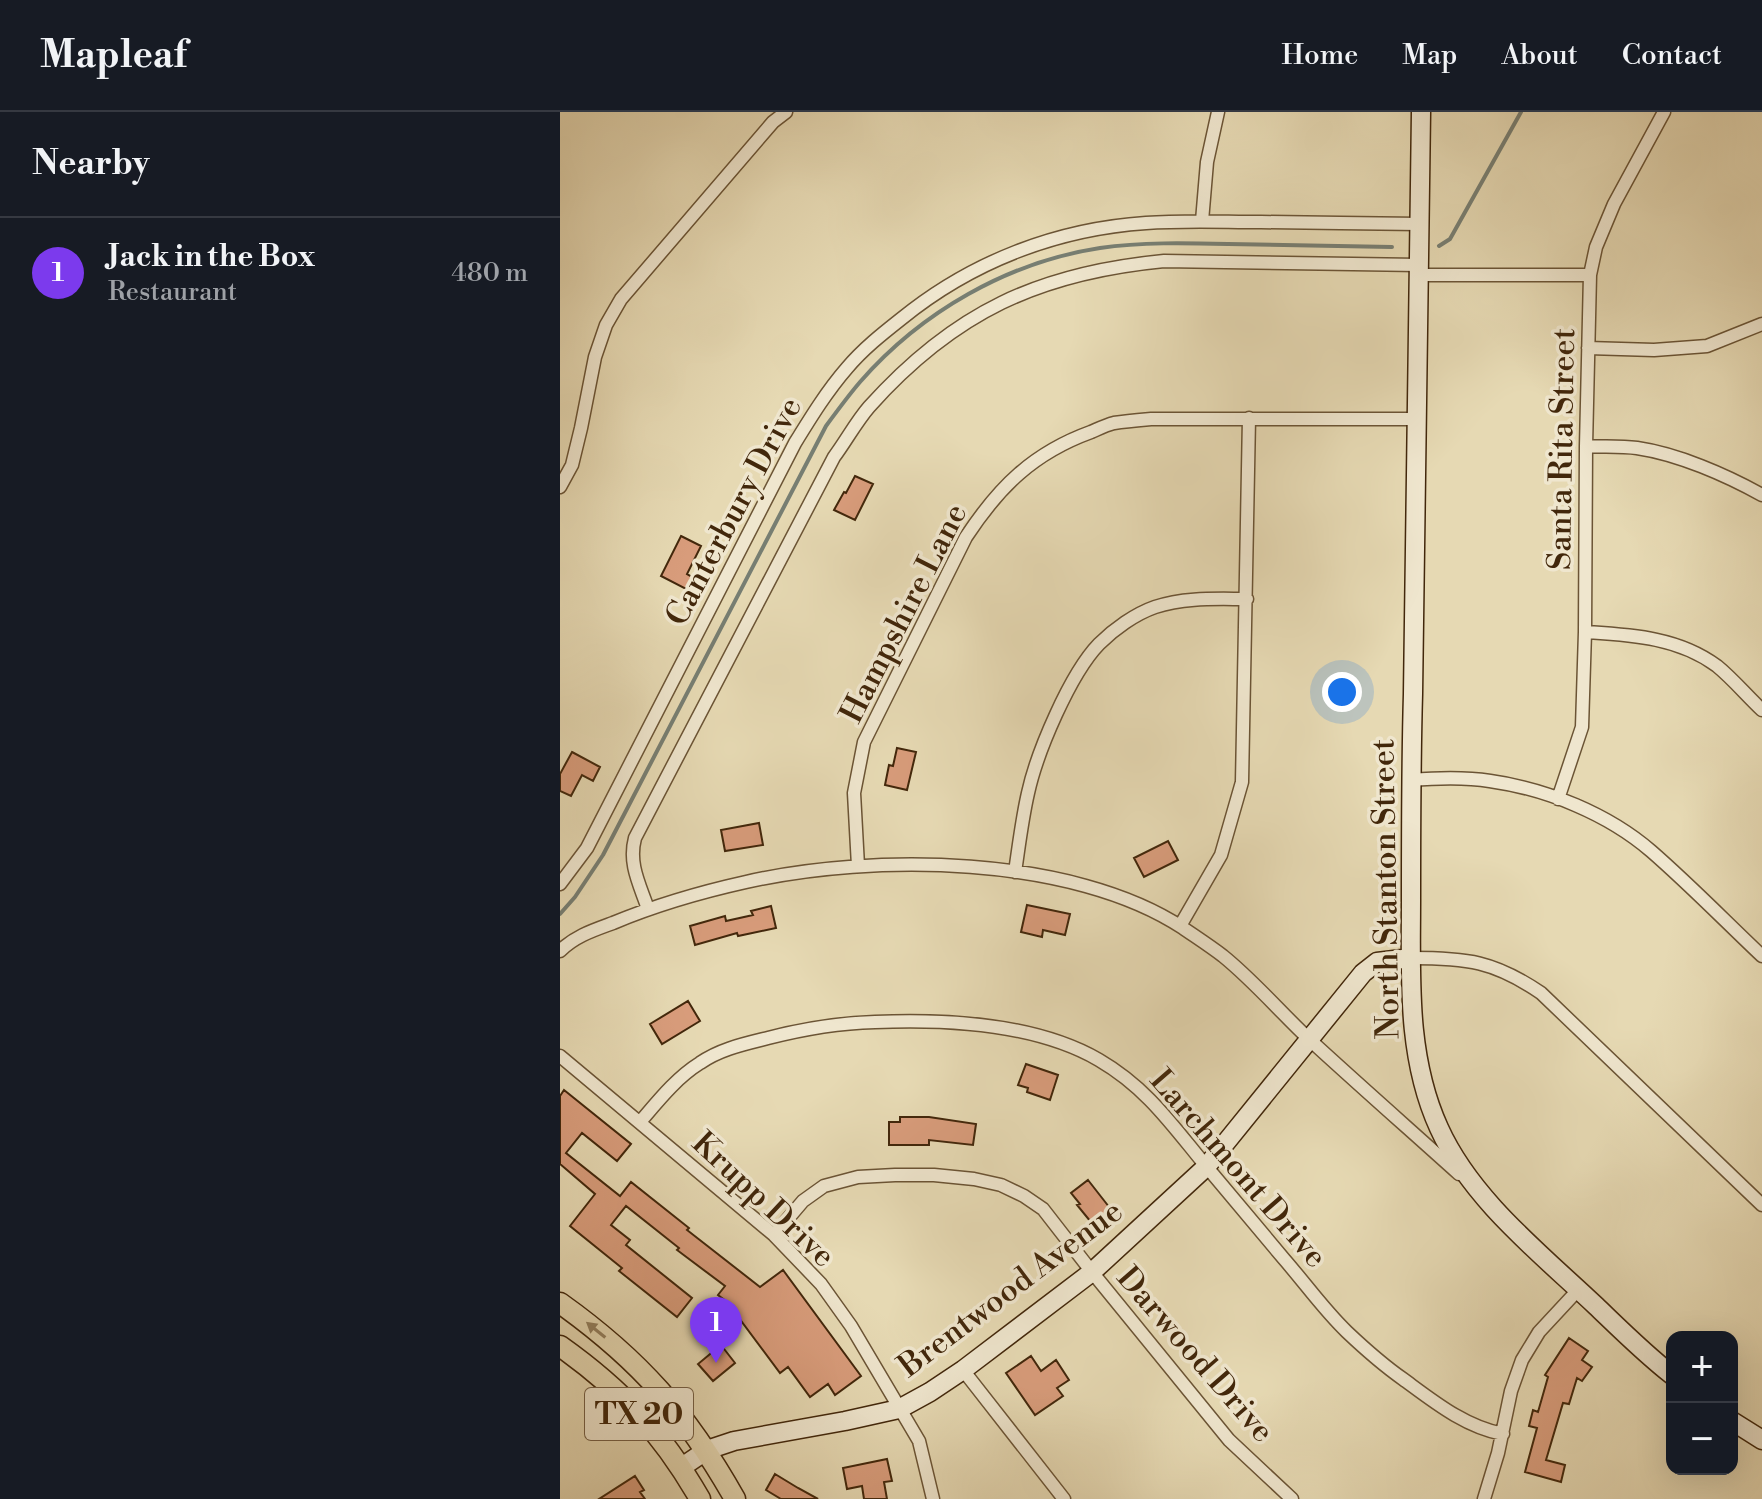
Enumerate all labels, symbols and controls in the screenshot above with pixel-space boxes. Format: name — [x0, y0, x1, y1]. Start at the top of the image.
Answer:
text: Mapleaf — [40, 32, 187, 79]
text: Home — [1282, 38, 1358, 73]
text: Map — [1402, 38, 1457, 73]
text: About — [1501, 38, 1578, 73]
text: Contact — [1622, 38, 1722, 73]
text: Nearby — [32, 143, 150, 185]
text: Jack in the Box — [108, 238, 315, 276]
text: 1 — [52, 257, 64, 289]
text: 480 m — [451, 257, 528, 289]
text: Restaurant — [108, 276, 237, 308]
street label: Santa Rita Street — [1540, 328, 1584, 570]
street label: Canterbury Drive — [657, 390, 811, 633]
street label: Hampshire Lane — [831, 497, 976, 730]
your location — [1322, 672, 1362, 712]
street label: North Stanton Street — [1363, 738, 1409, 1040]
street label: Larchmont Drive — [1141, 1061, 1335, 1276]
street label: Krupp Drive — [683, 1123, 843, 1276]
street label: Brentwood Avenue — [890, 1191, 1131, 1387]
street label: Darwood Drive — [1108, 1258, 1283, 1451]
pin: 1 — [690, 1297, 742, 1363]
one-way arrow — [586, 1322, 607, 1339]
map controls — [1666, 1331, 1738, 1475]
button: + — [1666, 1331, 1738, 1403]
road number: TX 20 — [585, 1388, 693, 1440]
button: − — [1666, 1403, 1738, 1475]

